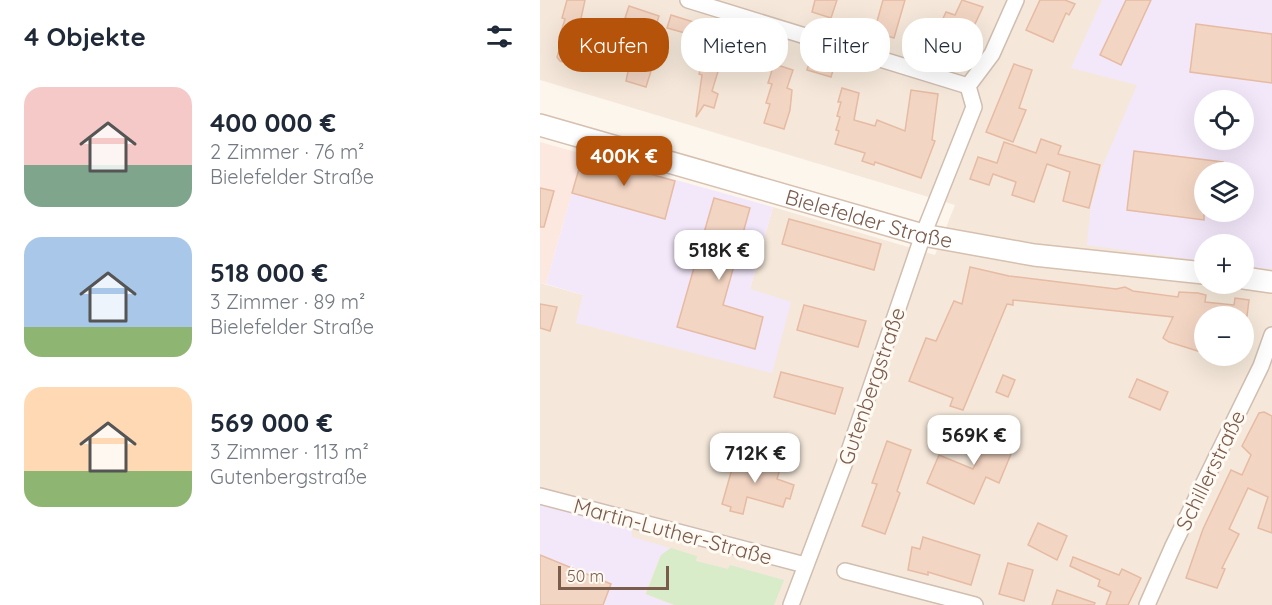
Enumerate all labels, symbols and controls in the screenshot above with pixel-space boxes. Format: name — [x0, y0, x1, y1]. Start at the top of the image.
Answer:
chip: Kaufen — [558, 18, 669, 72]
chip: Mieten — [681, 18, 788, 72]
chip: Filter — [800, 18, 890, 72]
chip: Neu — [902, 18, 983, 72]
text: 4 Objekte — [24, 20, 146, 53]
icon: filters — [483, 20, 516, 53]
map controls — [1194, 90, 1254, 366]
button: locate — [1194, 90, 1254, 150]
text: 400 000 € — [210, 106, 336, 139]
icon: home — [72, 111, 144, 183]
pin: 400K € — [575, 136, 673, 187]
text: 2 Zimmer · 76 m² — [210, 139, 364, 164]
text: 400K € — [590, 143, 658, 168]
button: layers — [1194, 162, 1254, 222]
text: Bielefelder Straße — [210, 164, 374, 189]
street label: Bielefelder Straße — [782, 183, 955, 253]
pin: 518K € — [670, 230, 768, 281]
button: + — [1194, 234, 1254, 294]
text: 518K € — [688, 237, 750, 262]
text: 518 000 € — [210, 256, 328, 289]
icon: home — [72, 261, 144, 333]
text: 3 Zimmer · 89 m² — [210, 289, 365, 314]
street label: Gutenbergstraße — [832, 304, 910, 468]
button: − — [1194, 306, 1254, 366]
text: Bielefelder Straße — [210, 314, 374, 339]
text: 569 000 € — [210, 406, 333, 439]
street label: Schillerstraße — [1170, 406, 1250, 534]
icon: home — [72, 411, 144, 483]
pin: 569K € — [925, 415, 1023, 466]
text: 569K € — [941, 422, 1007, 447]
pin: 712K € — [706, 433, 804, 484]
text: 3 Zimmer · 113 m² — [210, 439, 369, 464]
text: 712K € — [724, 440, 786, 465]
text: Gutenbergstraße — [210, 464, 367, 489]
street label: Martin-Luther-Straße — [571, 492, 775, 570]
scale bar — [558, 563, 669, 590]
text: 50 m — [567, 566, 604, 586]

